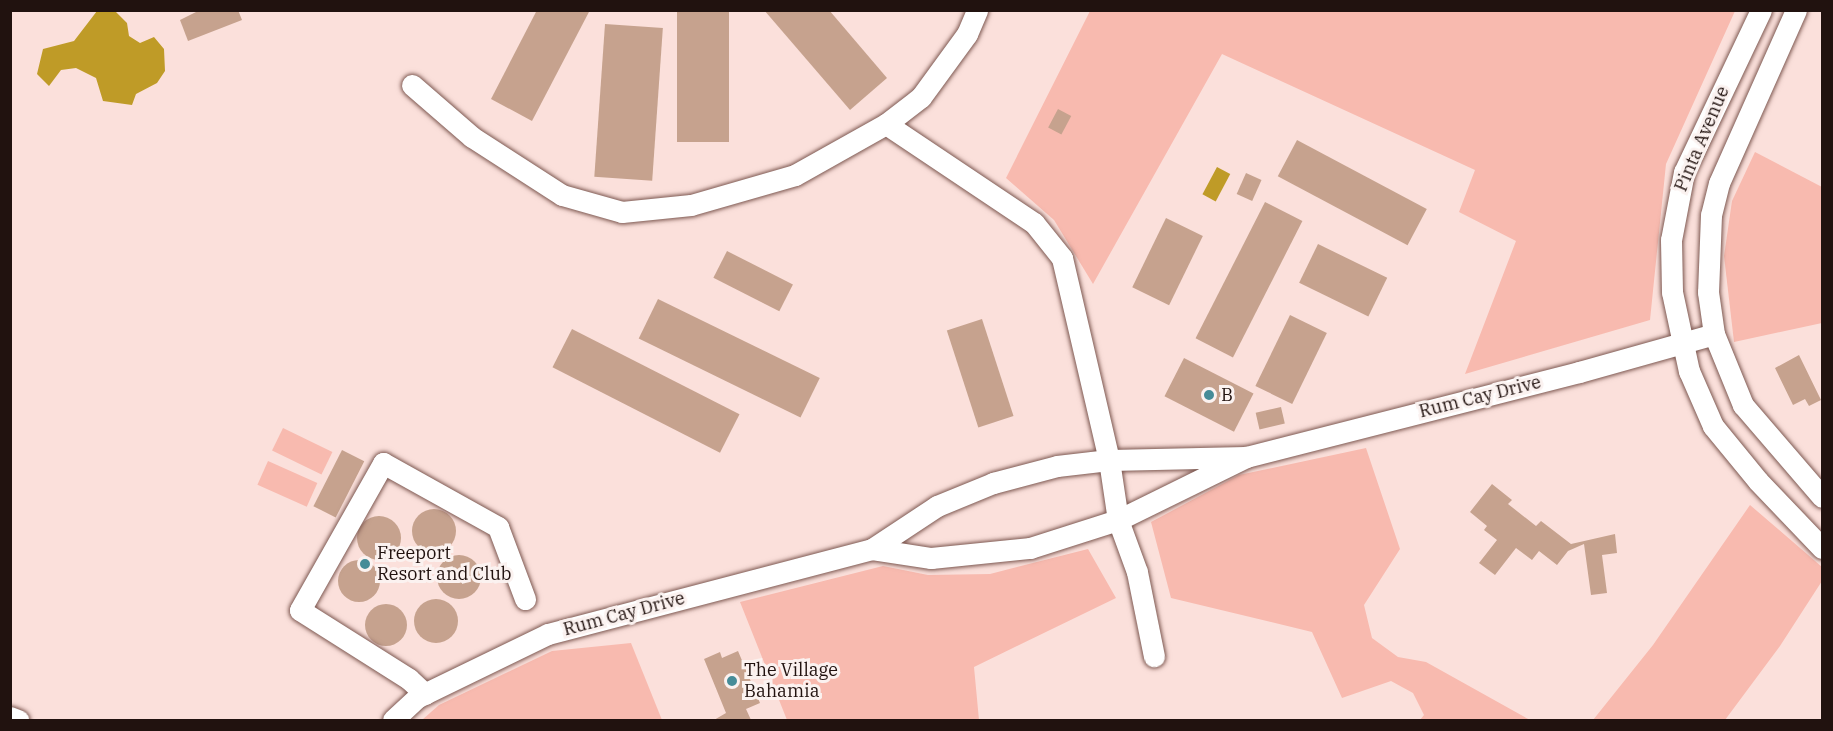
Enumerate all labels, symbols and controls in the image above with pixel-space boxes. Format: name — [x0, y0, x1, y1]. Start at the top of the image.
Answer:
street label: Pinta Avenue — [1670, 83, 1734, 195]
street label: Rum Cay Drive — [1417, 371, 1543, 423]
place label: B — [1221, 384, 1233, 406]
marker: B — [1202, 388, 1216, 402]
place label: Freeport Resort and Club — [377, 543, 512, 586]
marker: Freeport Resort and Club — [358, 557, 372, 571]
street label: Rum Cay Drive — [561, 587, 687, 641]
place label: The Village Bahamia — [744, 660, 838, 702]
marker: The Village Bahamia — [725, 674, 739, 688]

